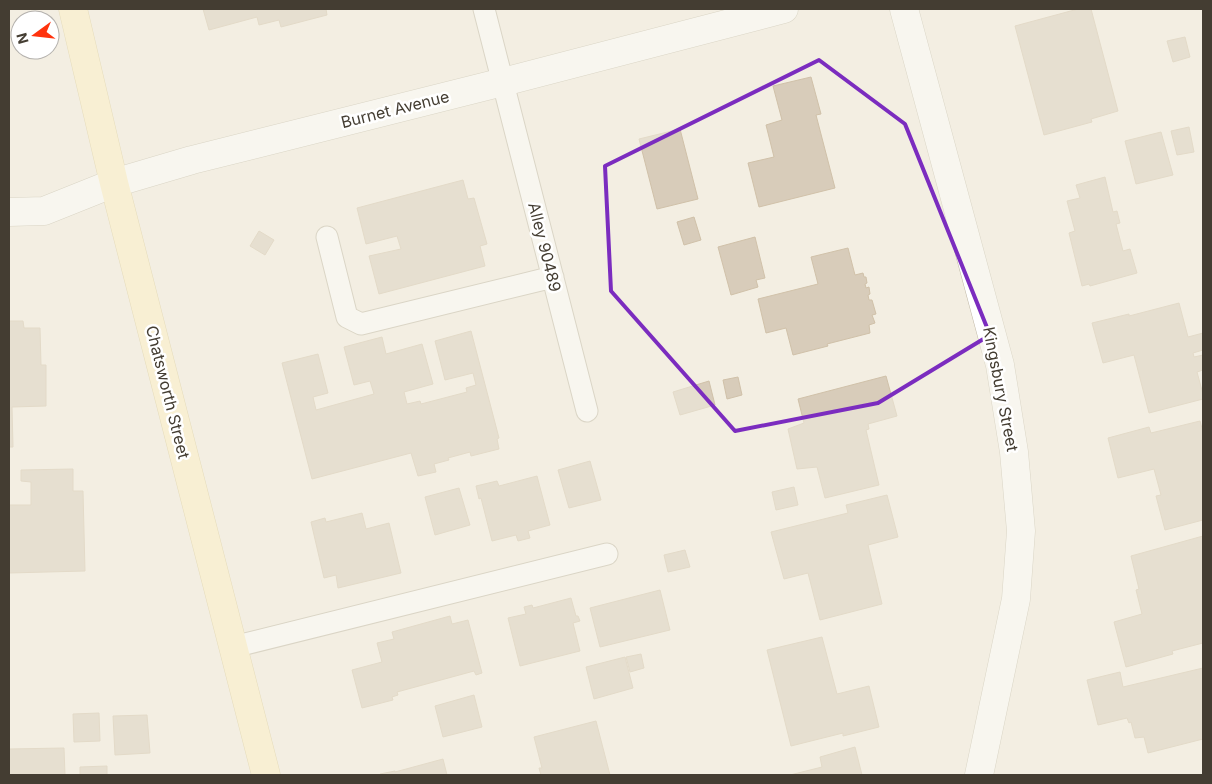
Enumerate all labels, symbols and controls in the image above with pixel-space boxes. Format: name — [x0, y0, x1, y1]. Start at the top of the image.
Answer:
north arrow — [10, 10, 60, 60]
text: N — [12, 31, 32, 46]
street label: Burnet Avenue — [339, 86, 451, 132]
street label: Alley 90489 — [524, 200, 566, 294]
street label: Chatsworth Street — [142, 323, 194, 461]
street label: Kingsbury Street — [979, 325, 1023, 453]

